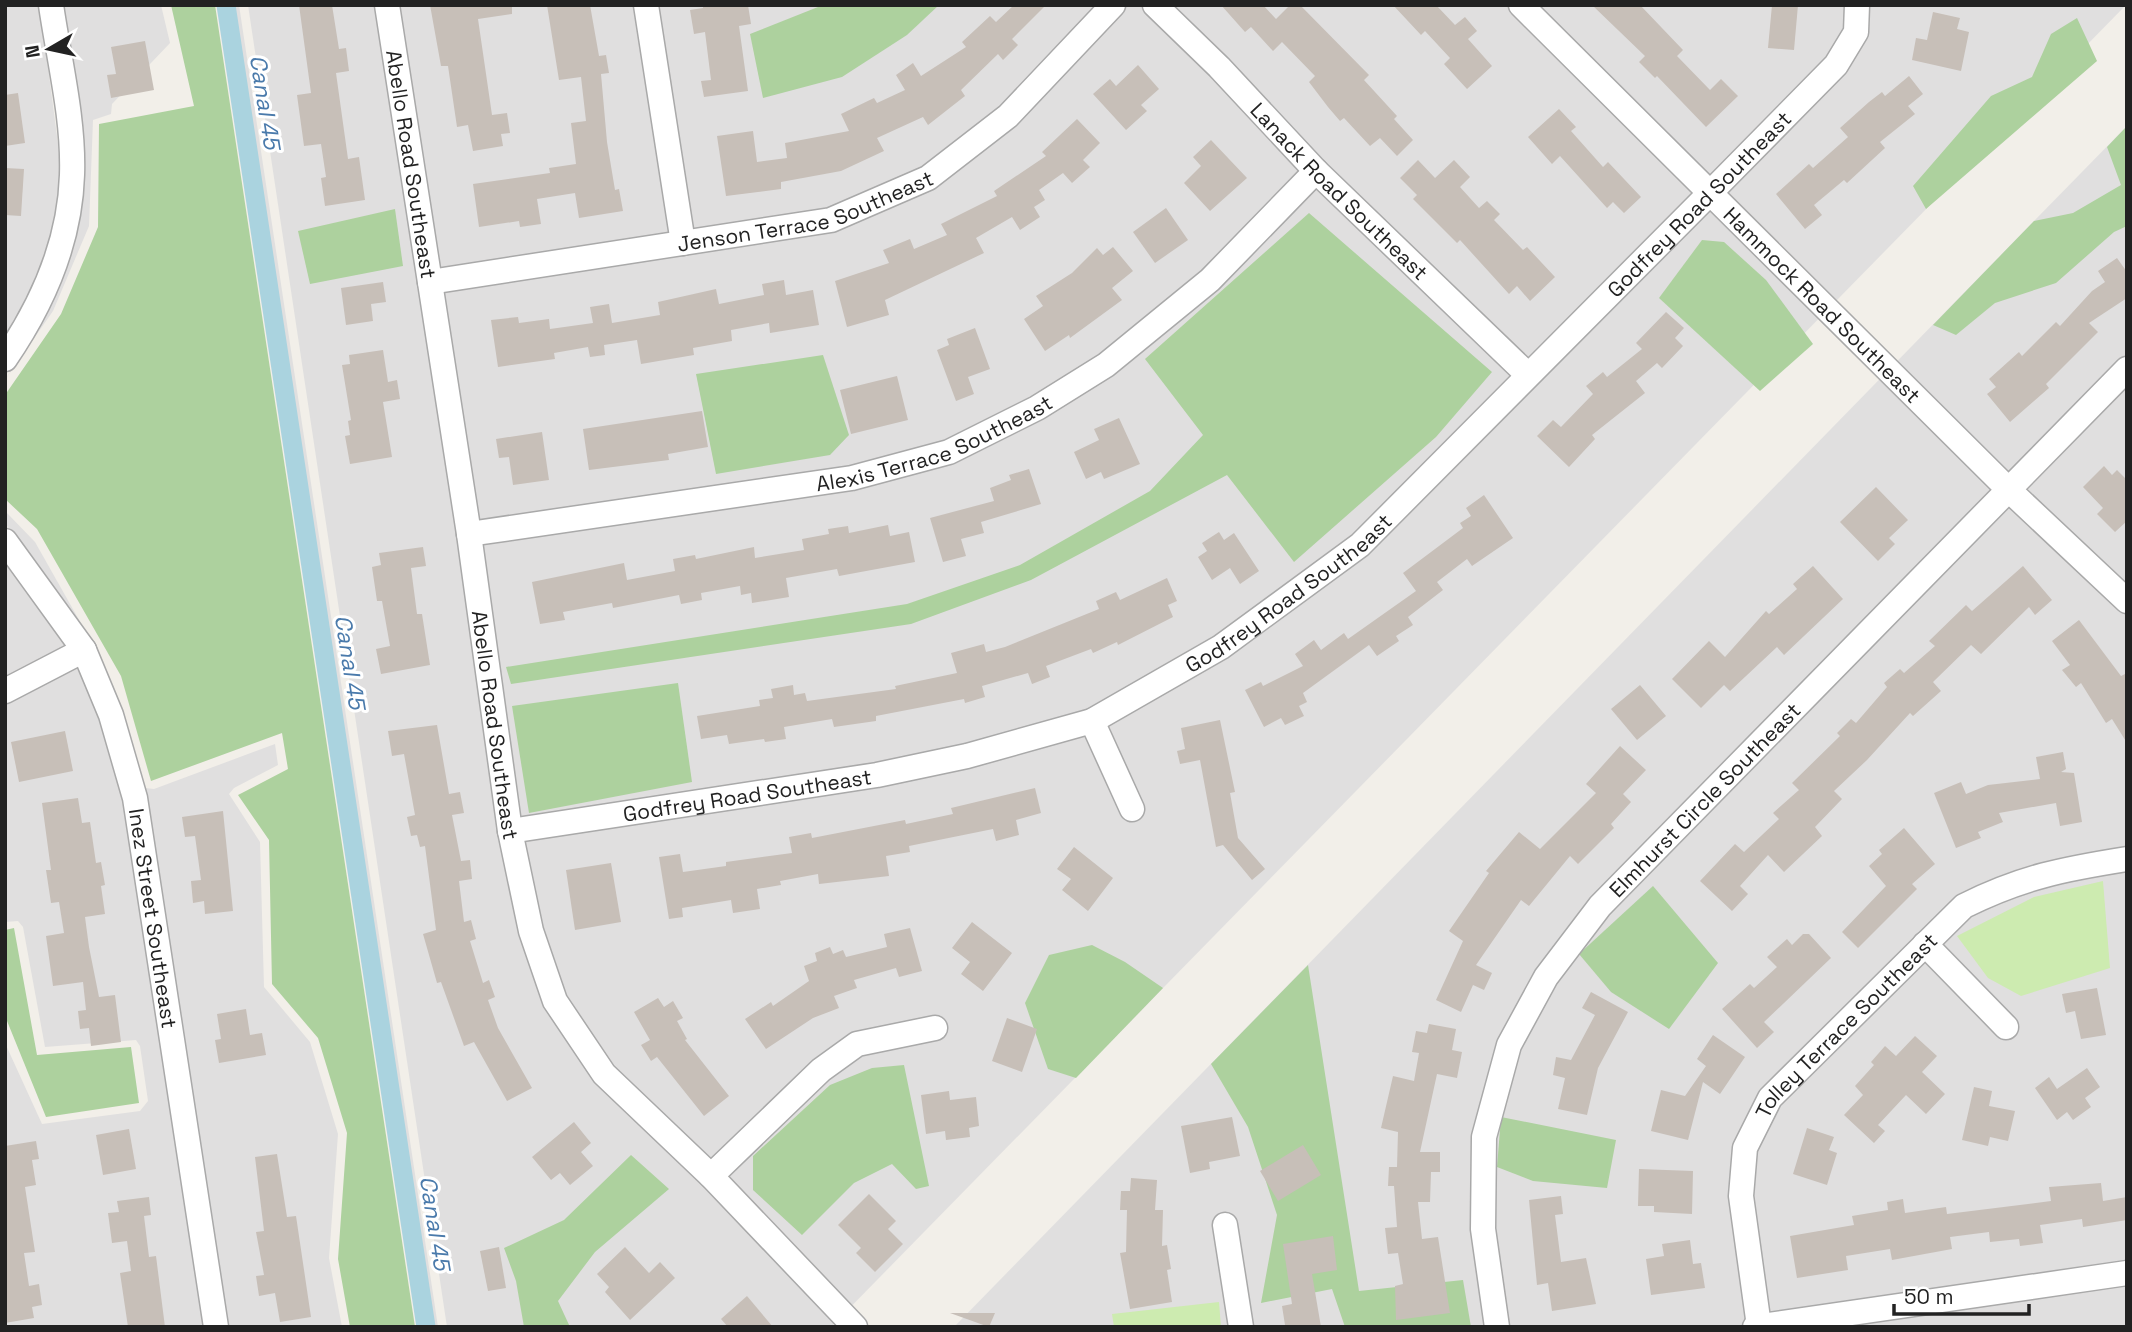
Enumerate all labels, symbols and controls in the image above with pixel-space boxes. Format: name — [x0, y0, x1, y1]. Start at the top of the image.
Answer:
north arrow — [14, 14, 84, 84]
text: N — [19, 43, 46, 60]
street label: Abello Road Southeast — [381, 48, 443, 280]
water label: Canal 45 — [243, 53, 288, 154]
street label: Lanack Road Southeast — [1245, 96, 1434, 285]
street label: Godfrey Road Southeast — [1601, 105, 1797, 303]
street label: Jenson Terrace Southeast — [675, 164, 937, 257]
street label: Hammock Road Southeast — [1718, 201, 1927, 408]
street label: Alexis Terrace Southeast — [814, 388, 1057, 497]
street label: Godfrey Road Southeast — [1180, 508, 1397, 678]
street label: Abello Road Southeast — [466, 609, 525, 842]
water label: Canal 45 — [328, 613, 373, 714]
street label: Elmhurst Circle Southeast — [1603, 697, 1806, 903]
street label: Godfrey Road Southeast — [621, 763, 873, 827]
street label: Inez Street Southeast — [123, 806, 184, 1030]
street label: Tolley Terrace Southeast — [1749, 927, 1943, 1122]
water label: Canal 45 — [413, 1174, 458, 1275]
scale bar — [1894, 1272, 2029, 1316]
text: 50 m — [1904, 1283, 1954, 1310]

